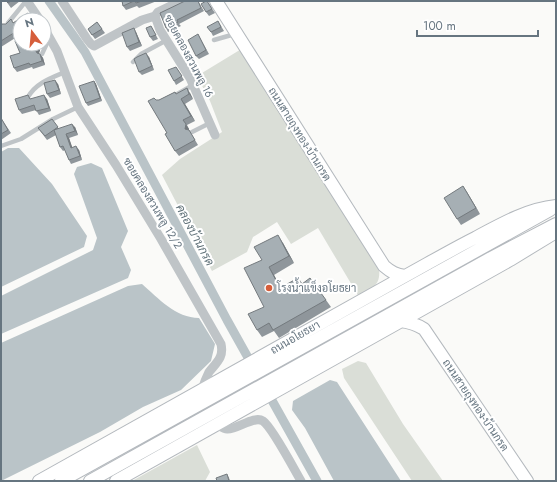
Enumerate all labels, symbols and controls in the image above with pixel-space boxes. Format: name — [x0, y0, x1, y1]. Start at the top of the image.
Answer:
north arrow — [12, 12, 52, 52]
street label: ซอยคลองสวนพลู 16 — [160, 12, 218, 100]
scale bar — [417, 12, 538, 38]
text: N — [23, 13, 36, 31]
text: 100 m — [423, 17, 456, 35]
street label: ถนนสายถุงทอง-บ้านกรด — [264, 84, 336, 185]
street label: ซอยคลองสวนพลู 12/2 — [119, 154, 187, 252]
water label: คลองบ้านกรด — [171, 201, 219, 269]
place label: โรงน้ำแข็งอโยธยา — [276, 277, 356, 296]
marker: โรงน้ำแข็งอโยธยา — [264, 283, 274, 293]
street label: ถนนอโยธยา — [267, 316, 323, 358]
street label: ถนนสายถุงทอง-บ้านกรด — [438, 356, 513, 455]

